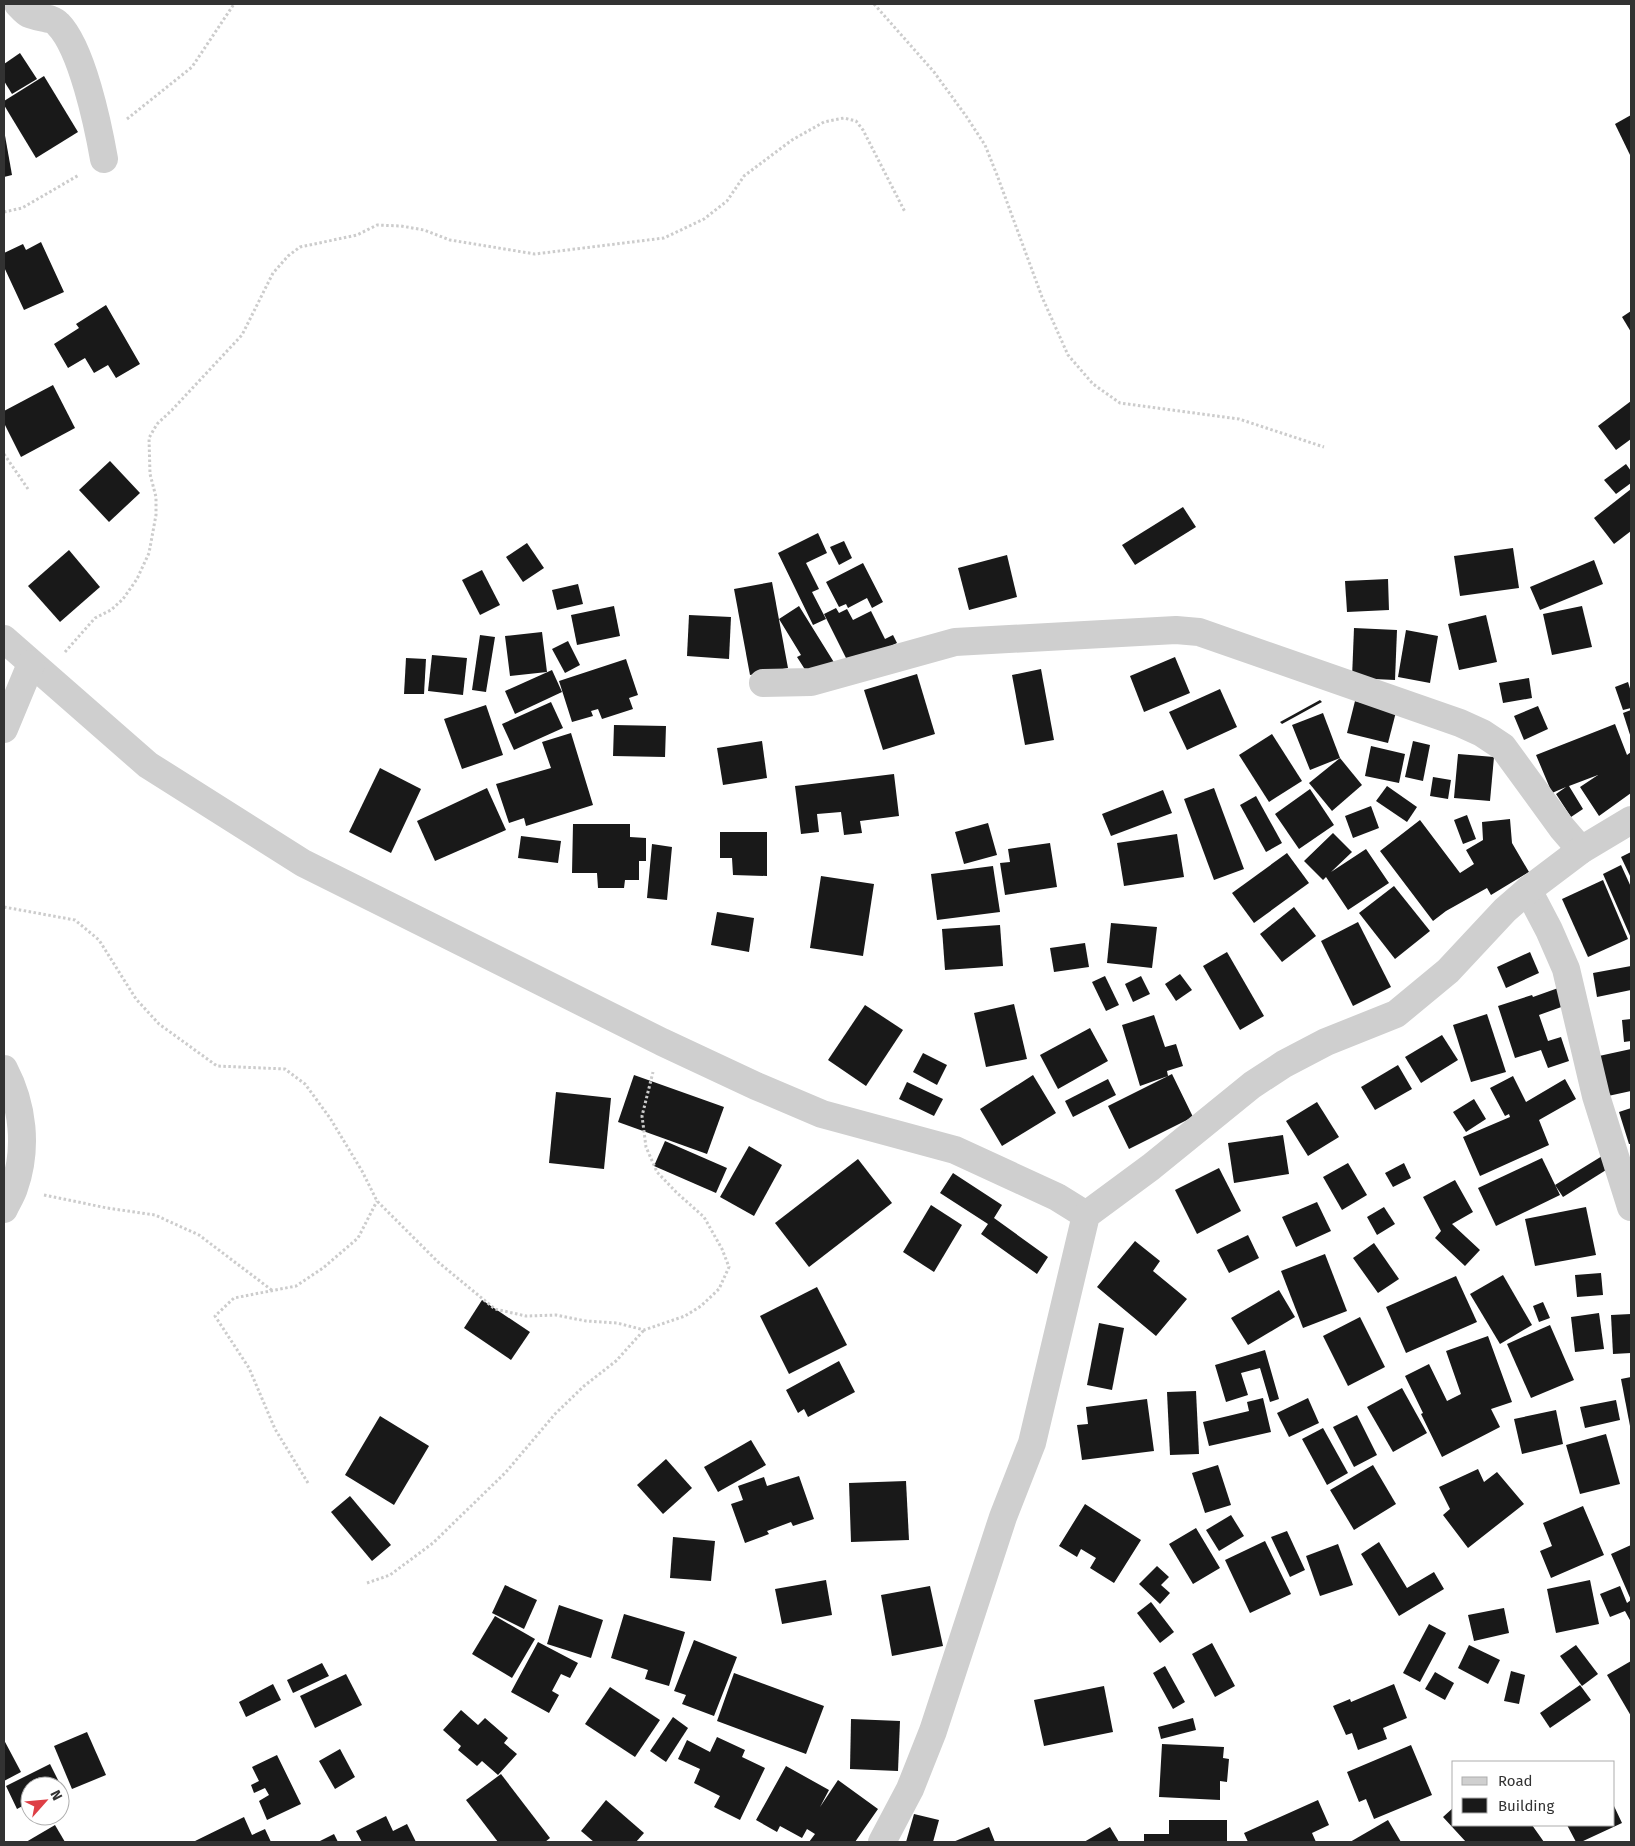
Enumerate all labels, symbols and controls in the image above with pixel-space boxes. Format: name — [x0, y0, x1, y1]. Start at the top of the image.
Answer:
legend — [1452, 1761, 1615, 1826]
text: Road — [1498, 1772, 1533, 1790]
north arrow — [20, 1776, 70, 1826]
text: N — [46, 1787, 66, 1803]
text: Building — [1498, 1797, 1554, 1815]

